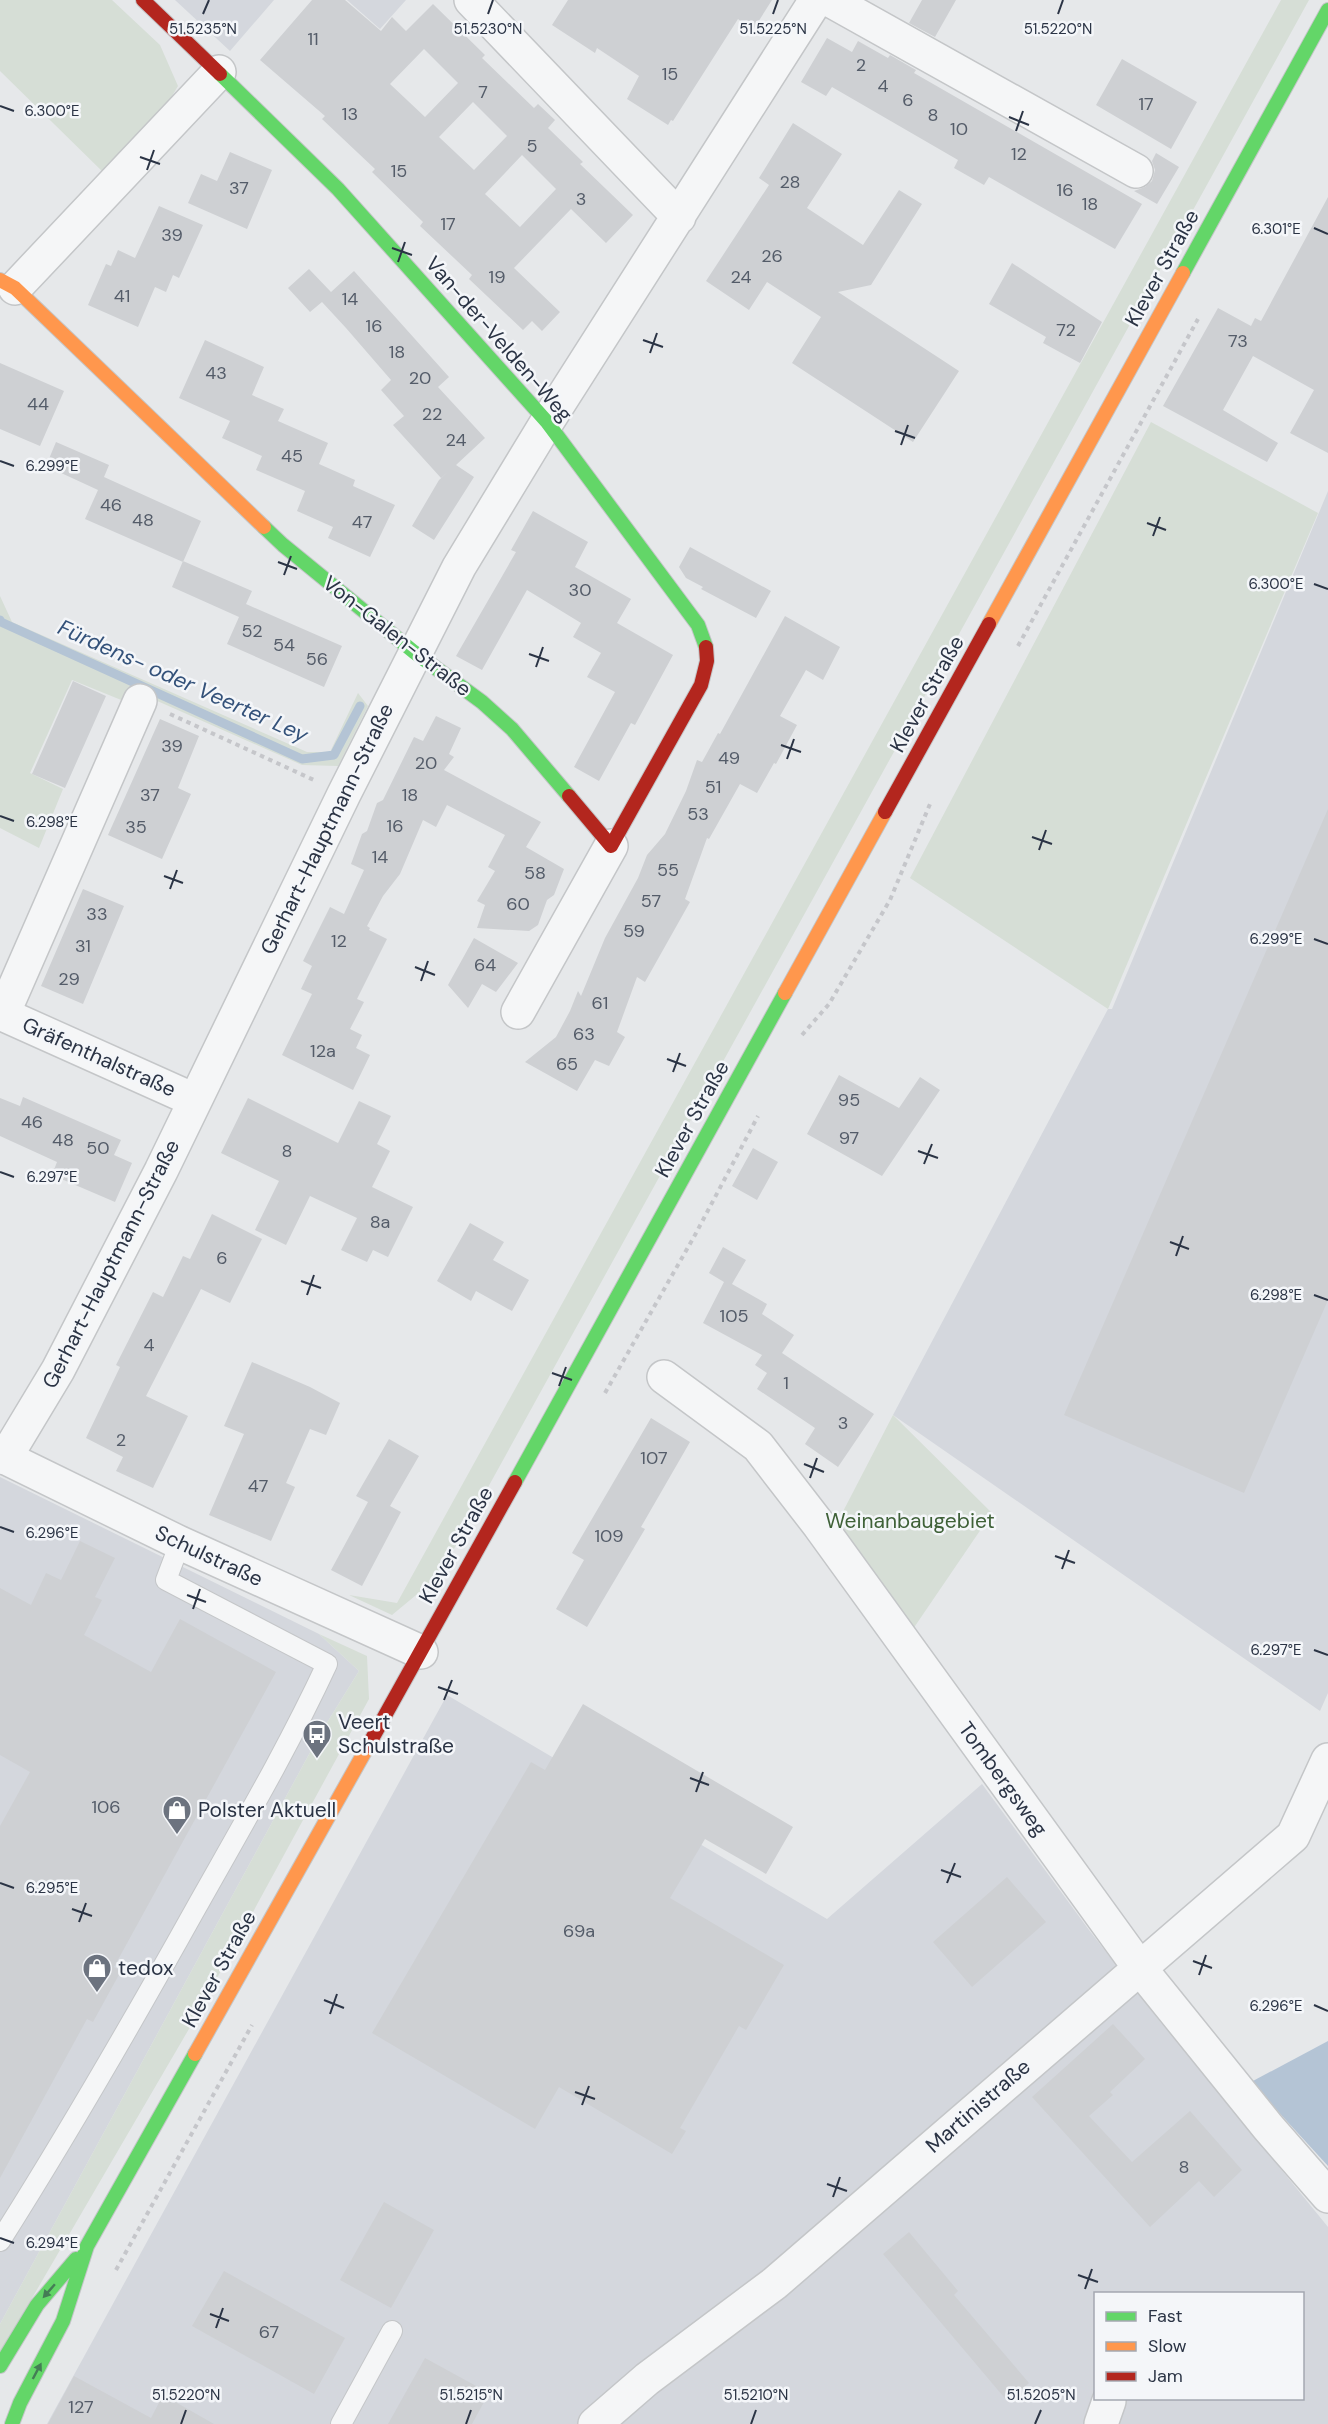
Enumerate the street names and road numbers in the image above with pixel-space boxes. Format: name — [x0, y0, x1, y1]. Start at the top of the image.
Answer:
street label: Klever Straße — [1118, 205, 1206, 331]
street label: Van-der-Velden-Weg — [419, 250, 579, 428]
street label: Von-Galen-Straße — [317, 569, 477, 703]
street label: Klever Straße — [883, 631, 971, 757]
street label: Gerhart-Hauptmann-Straße — [254, 699, 400, 959]
street label: Gräfenthalstraße — [18, 1011, 180, 1103]
street label: Klever Straße — [648, 1056, 736, 1182]
street label: Gerhart-Hauptmann-Straße — [36, 1135, 186, 1393]
street label: Klever Straße — [412, 1482, 500, 1608]
street label: Schulstraße — [151, 1519, 268, 1593]
street label: Tombergsweg — [952, 1716, 1054, 1842]
street label: Klever Straße — [175, 1906, 263, 2032]
street label: Martinistraße — [920, 2053, 1036, 2159]

